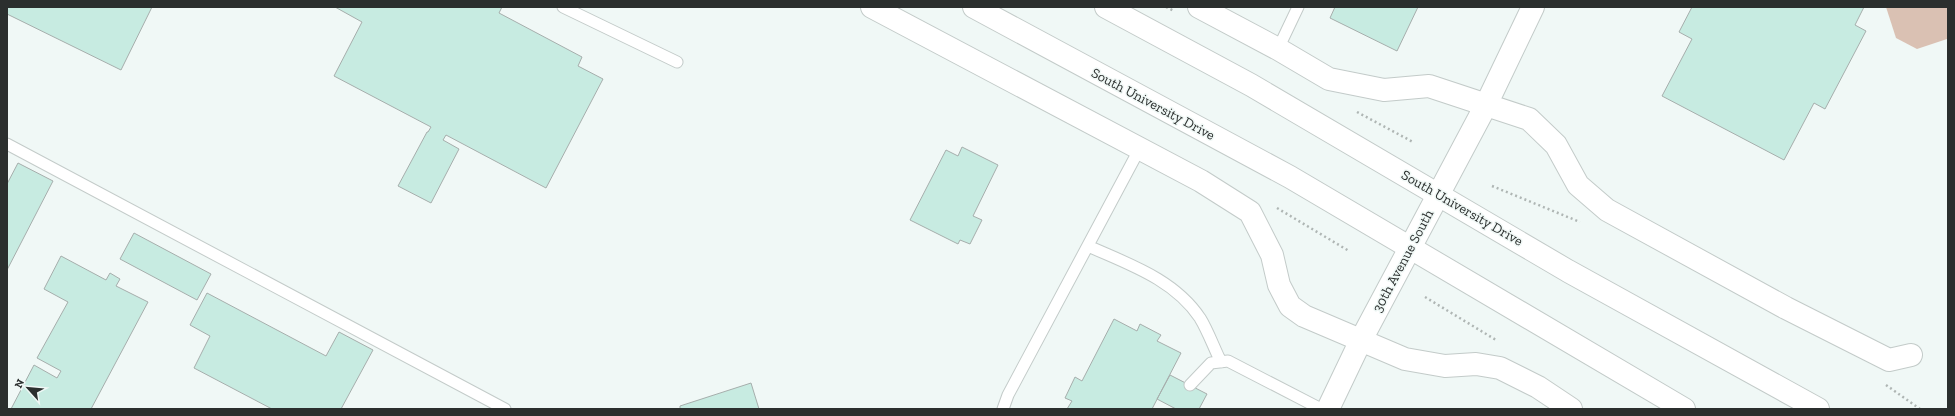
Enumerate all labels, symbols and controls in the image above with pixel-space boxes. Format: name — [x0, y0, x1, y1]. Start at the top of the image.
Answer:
street label: South University Drive — [1088, 64, 1218, 144]
street label: South University Drive — [1398, 166, 1526, 250]
street label: 30th Avenue South — [1369, 207, 1437, 315]
north arrow — [8, 368, 48, 408]
text: N — [12, 376, 28, 390]

